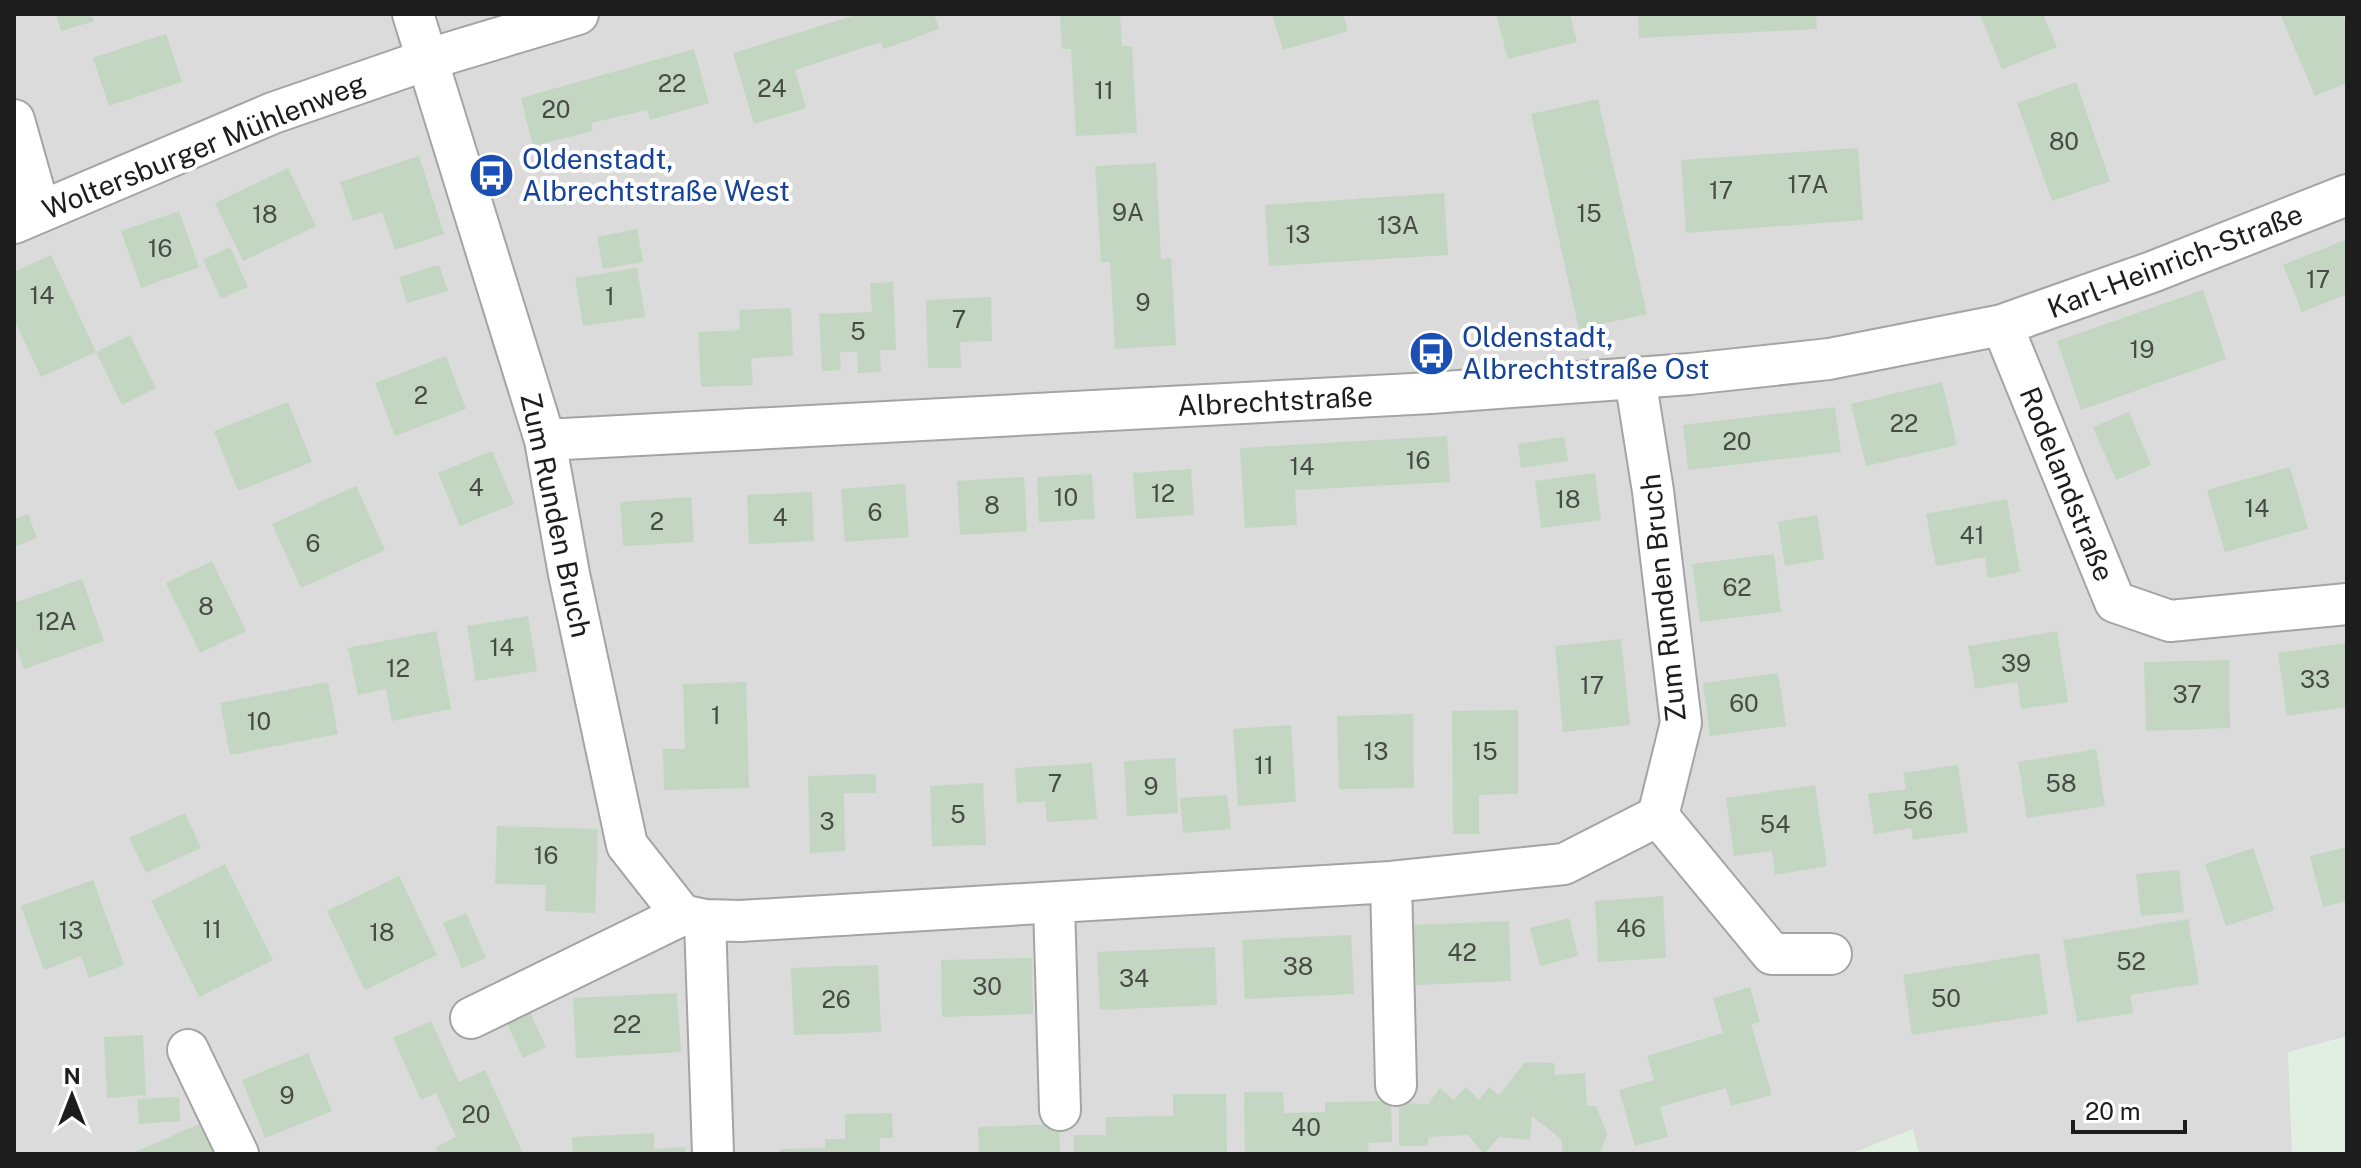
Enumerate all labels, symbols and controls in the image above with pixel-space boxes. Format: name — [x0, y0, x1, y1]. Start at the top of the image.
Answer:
street label: Woltersburger Mühlenweg — [37, 65, 370, 226]
house number: 22 — [658, 69, 686, 97]
house number: 24 — [757, 74, 787, 102]
house number: 11 — [1094, 76, 1114, 104]
house number: 20 — [542, 95, 571, 123]
house number: 80 — [2049, 127, 2079, 155]
place label: Oldenstadt, Albrechtstraße West — [522, 142, 790, 207]
bus stop icon: Oldenstadt, Albrechtstraße West — [467, 151, 515, 199]
house number: 17A — [1787, 170, 1829, 198]
house number: 17 — [1709, 176, 1733, 204]
street label: Karl-Heinrich-Straße — [2043, 197, 2307, 324]
house number: 9A — [1112, 198, 1144, 226]
house number: 15 — [1576, 199, 1602, 227]
house number: 18 — [252, 200, 278, 228]
house number: 13A — [1377, 211, 1419, 239]
house number: 13 — [1286, 220, 1310, 248]
house number: 16 — [148, 234, 172, 262]
house number: 17 — [2306, 265, 2330, 293]
house number: 14 — [30, 281, 54, 309]
house number: 1 — [605, 282, 615, 310]
house number: 9 — [1136, 288, 1151, 316]
house number: 7 — [952, 305, 966, 333]
house number: 5 — [850, 317, 866, 345]
place label: Oldenstadt, Albrechtstraße Ost — [1462, 320, 1710, 385]
bus stop icon: Oldenstadt, Albrechtstraße Ost — [1407, 329, 1455, 377]
house number: 19 — [2130, 335, 2154, 363]
street label: Albrechtstraße — [1176, 379, 1374, 422]
house number: 2 — [414, 381, 428, 409]
street label: Rodelandstraße — [2013, 382, 2121, 586]
street label: Zum Runden Bruch — [514, 390, 599, 640]
house number: 22 — [1890, 409, 1918, 437]
house number: 20 — [1723, 427, 1752, 455]
house number: 16 — [1406, 446, 1430, 474]
house number: 14 — [1290, 452, 1314, 480]
street label: Zum Runden Bruch — [1633, 472, 1692, 724]
house number: 4 — [468, 473, 484, 501]
house number: 12 — [1151, 479, 1175, 507]
house number: 10 — [1054, 483, 1078, 511]
house number: 18 — [1555, 485, 1581, 513]
house number: 8 — [984, 491, 1000, 519]
house number: 14 — [2245, 494, 2269, 522]
house number: 6 — [868, 498, 882, 526]
house number: 4 — [772, 503, 788, 531]
house number: 2 — [650, 507, 664, 535]
house number: 41 — [1960, 521, 1984, 549]
house number: 6 — [306, 529, 320, 557]
house number: 62 — [1722, 573, 1752, 601]
house number: 8 — [198, 592, 214, 620]
house number: 12A — [35, 607, 77, 635]
house number: 14 — [490, 633, 514, 661]
house number: 39 — [2001, 649, 2031, 677]
house number: 12 — [386, 654, 410, 682]
house number: 33 — [2300, 665, 2330, 693]
house number: 17 — [1580, 671, 1604, 699]
house number: 37 — [2172, 680, 2202, 708]
house number: 60 — [1729, 689, 1759, 717]
house number: 1 — [711, 701, 721, 729]
house number: 10 — [247, 707, 271, 735]
house number: 13 — [1364, 737, 1388, 765]
house number: 15 — [1472, 737, 1498, 765]
house number: 11 — [1254, 751, 1274, 779]
house number: 7 — [1048, 769, 1062, 797]
house number: 58 — [2046, 769, 2076, 797]
house number: 9 — [1144, 772, 1159, 800]
house number: 56 — [1903, 796, 1933, 824]
house number: 5 — [950, 800, 966, 828]
house number: 3 — [819, 807, 835, 835]
house number: 54 — [1760, 810, 1790, 838]
house number: 16 — [534, 841, 558, 869]
house number: 46 — [1616, 914, 1646, 942]
house number: 11 — [202, 915, 222, 943]
house number: 13 — [59, 916, 83, 944]
house number: 18 — [369, 918, 395, 946]
house number: 42 — [1447, 938, 1477, 966]
house number: 52 — [2116, 947, 2146, 975]
house number: 38 — [1283, 952, 1313, 980]
house number: 34 — [1119, 964, 1149, 992]
house number: 30 — [972, 972, 1002, 1000]
house number: 50 — [1931, 984, 1961, 1012]
house number: 26 — [821, 985, 851, 1013]
house number: 22 — [613, 1010, 641, 1038]
north arrow — [32, 1056, 112, 1136]
text: N — [63, 1063, 81, 1089]
house number: 9 — [280, 1081, 295, 1109]
scale bar — [2073, 1084, 2185, 1134]
text: 20 m — [2085, 1097, 2141, 1125]
house number: 20 — [462, 1100, 491, 1128]
house number: 40 — [1291, 1113, 1321, 1141]

